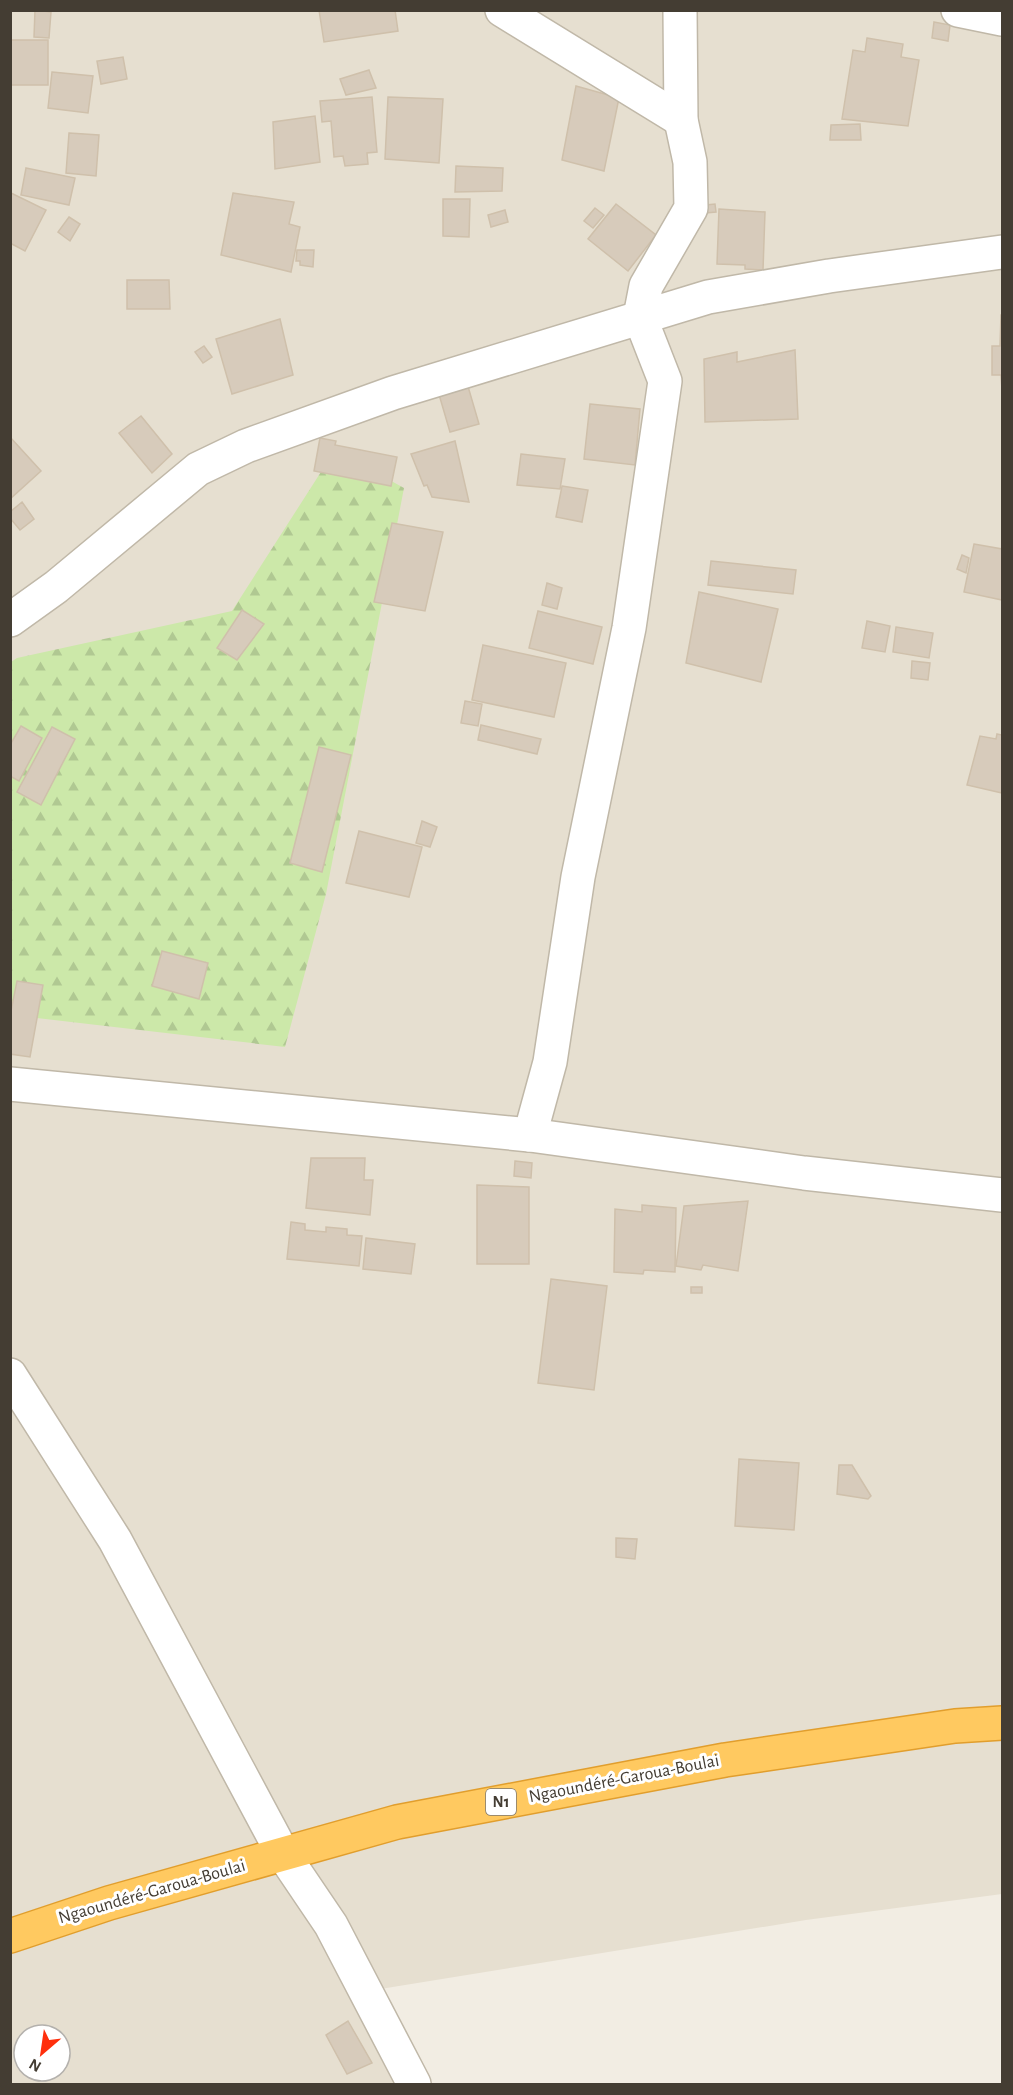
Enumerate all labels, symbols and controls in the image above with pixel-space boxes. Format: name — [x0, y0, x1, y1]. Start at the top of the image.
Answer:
street label: Ngaoundéré-Garoua-Boulai — [527, 1752, 721, 1806]
road number: N1 — [486, 1789, 516, 1815]
street label: Ngaoundéré-Garoua-Boulai — [56, 1857, 248, 1927]
north arrow — [12, 2023, 72, 2083]
text: N — [26, 2056, 44, 2075]

